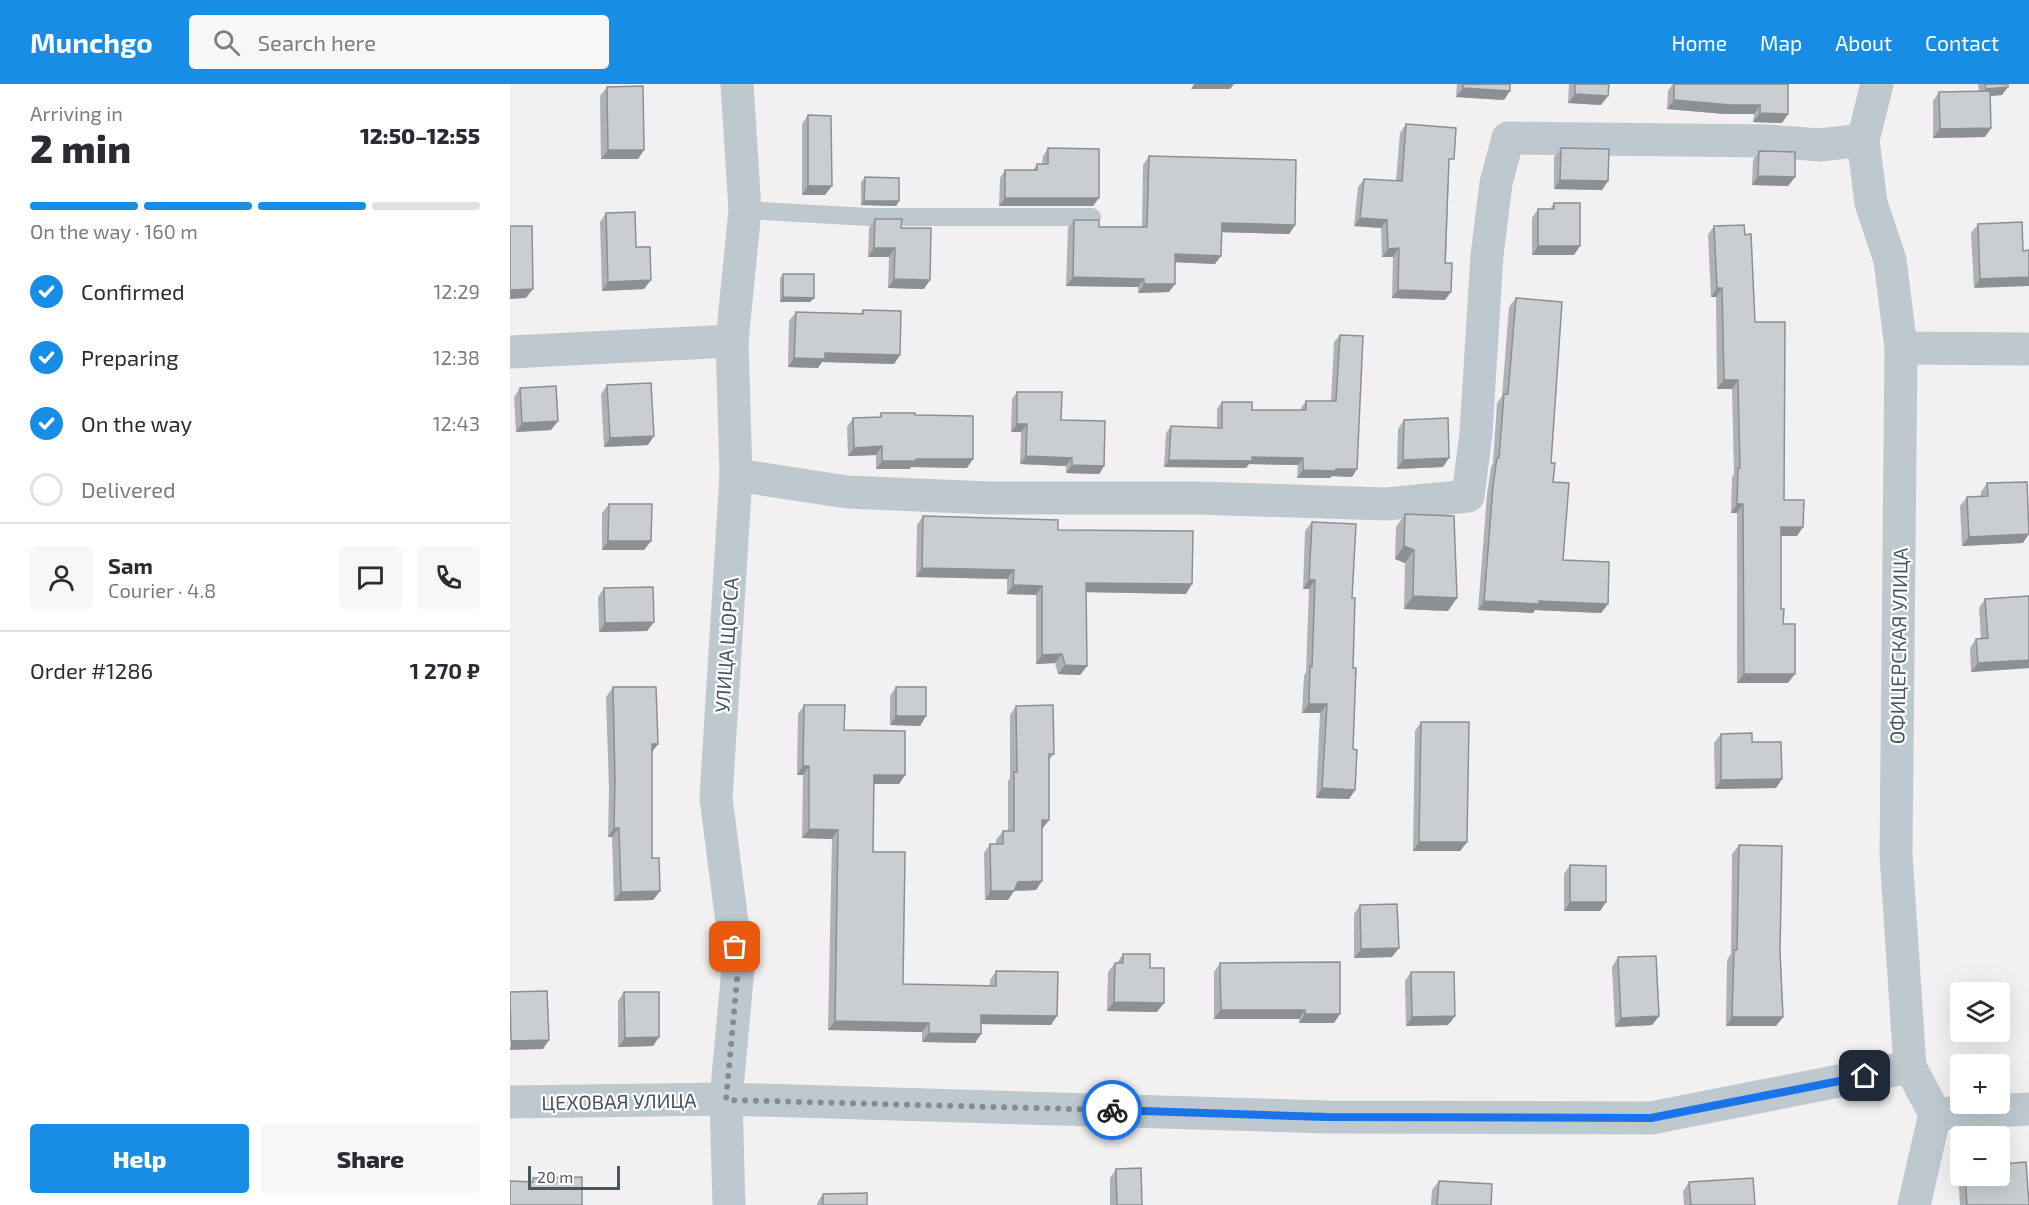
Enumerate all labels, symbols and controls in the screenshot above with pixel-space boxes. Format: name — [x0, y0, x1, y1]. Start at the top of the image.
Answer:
search box — [189, 15, 609, 69]
text: Munchgo — [30, 25, 153, 59]
icon: search — [210, 26, 243, 59]
text: Search here — [258, 29, 376, 55]
text: Home — [1671, 30, 1727, 55]
text: Map — [1760, 30, 1802, 55]
text: About — [1835, 30, 1892, 55]
text: Contact — [1925, 30, 1999, 55]
text: Arriving in — [30, 101, 123, 125]
text: 12:50–12:55 — [360, 122, 480, 148]
text: 2 min — [30, 124, 131, 171]
text: On the way · 160 m — [30, 219, 198, 243]
icon: check — [30, 275, 63, 308]
text: Confirmed — [81, 278, 185, 304]
text: 12:29 — [433, 279, 480, 303]
icon: check — [30, 341, 63, 374]
text: Preparing — [81, 344, 179, 370]
text: 12:38 — [433, 345, 480, 369]
icon: check — [30, 407, 63, 440]
text: On the way — [81, 410, 192, 436]
text: 12:43 — [433, 411, 480, 435]
text: Delivered — [81, 476, 176, 502]
button: person — [30, 546, 93, 609]
button: chat — [339, 546, 402, 609]
button: phone — [417, 546, 480, 609]
street label: ОФИЦЕРСКАЯ УЛИЦА — [1884, 547, 1912, 744]
text: Sam — [108, 552, 153, 578]
street label: УЛИЦА ЩОРСА — [709, 576, 743, 714]
text: Courier · 4.8 — [108, 578, 216, 602]
text: Order #1286 — [30, 657, 153, 683]
text: 1 270 ₽ — [410, 657, 480, 683]
pin — [709, 921, 760, 972]
icon: bag — [718, 930, 751, 963]
map controls — [1950, 982, 2010, 1186]
button: layers — [1950, 982, 2010, 1042]
pin — [1839, 1050, 1890, 1101]
button: + — [1950, 1054, 2010, 1114]
icon: home — [1848, 1059, 1881, 1092]
courier — [1082, 1080, 1142, 1140]
street label: ЦЕХОВАЯ УЛИЦА — [541, 1088, 697, 1114]
icon: bike — [1096, 1094, 1129, 1127]
button: Help — [30, 1124, 249, 1193]
button: Share — [261, 1124, 480, 1193]
button: − — [1950, 1126, 2010, 1186]
scale bar — [528, 1163, 620, 1190]
text: 20 m — [537, 1167, 573, 1186]

